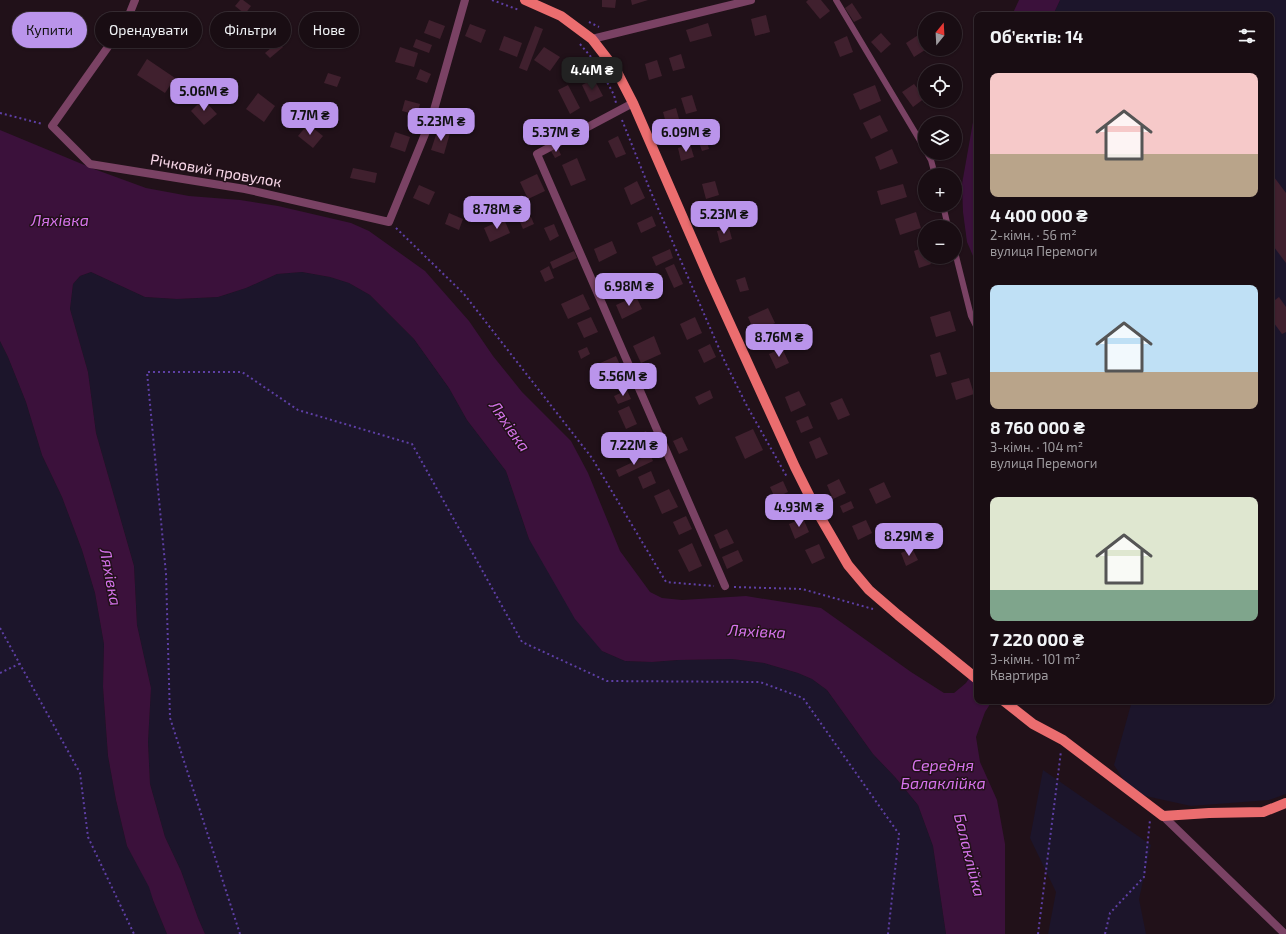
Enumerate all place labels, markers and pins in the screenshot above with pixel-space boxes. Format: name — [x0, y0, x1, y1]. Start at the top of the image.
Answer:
pin: 4.4M ₴ — [559, 57, 625, 91]
pin: 5.06M ₴ — [167, 78, 241, 112]
pin: 7.7M ₴ — [277, 102, 343, 136]
pin: 5.23M ₴ — [404, 108, 478, 142]
pin: 5.37M ₴ — [519, 119, 593, 153]
pin: 6.09M ₴ — [649, 119, 723, 153]
pin: 8.78M ₴ — [460, 196, 534, 230]
pin: 5.23M ₴ — [687, 201, 761, 235]
pin: 6.98M ₴ — [592, 273, 666, 307]
pin: 8.76M ₴ — [742, 324, 816, 358]
pin: 5.56M ₴ — [586, 363, 660, 397]
pin: 7.22M ₴ — [597, 432, 671, 466]
pin: 4.93M ₴ — [762, 494, 836, 528]
pin: 8.29M ₴ — [872, 523, 946, 557]

